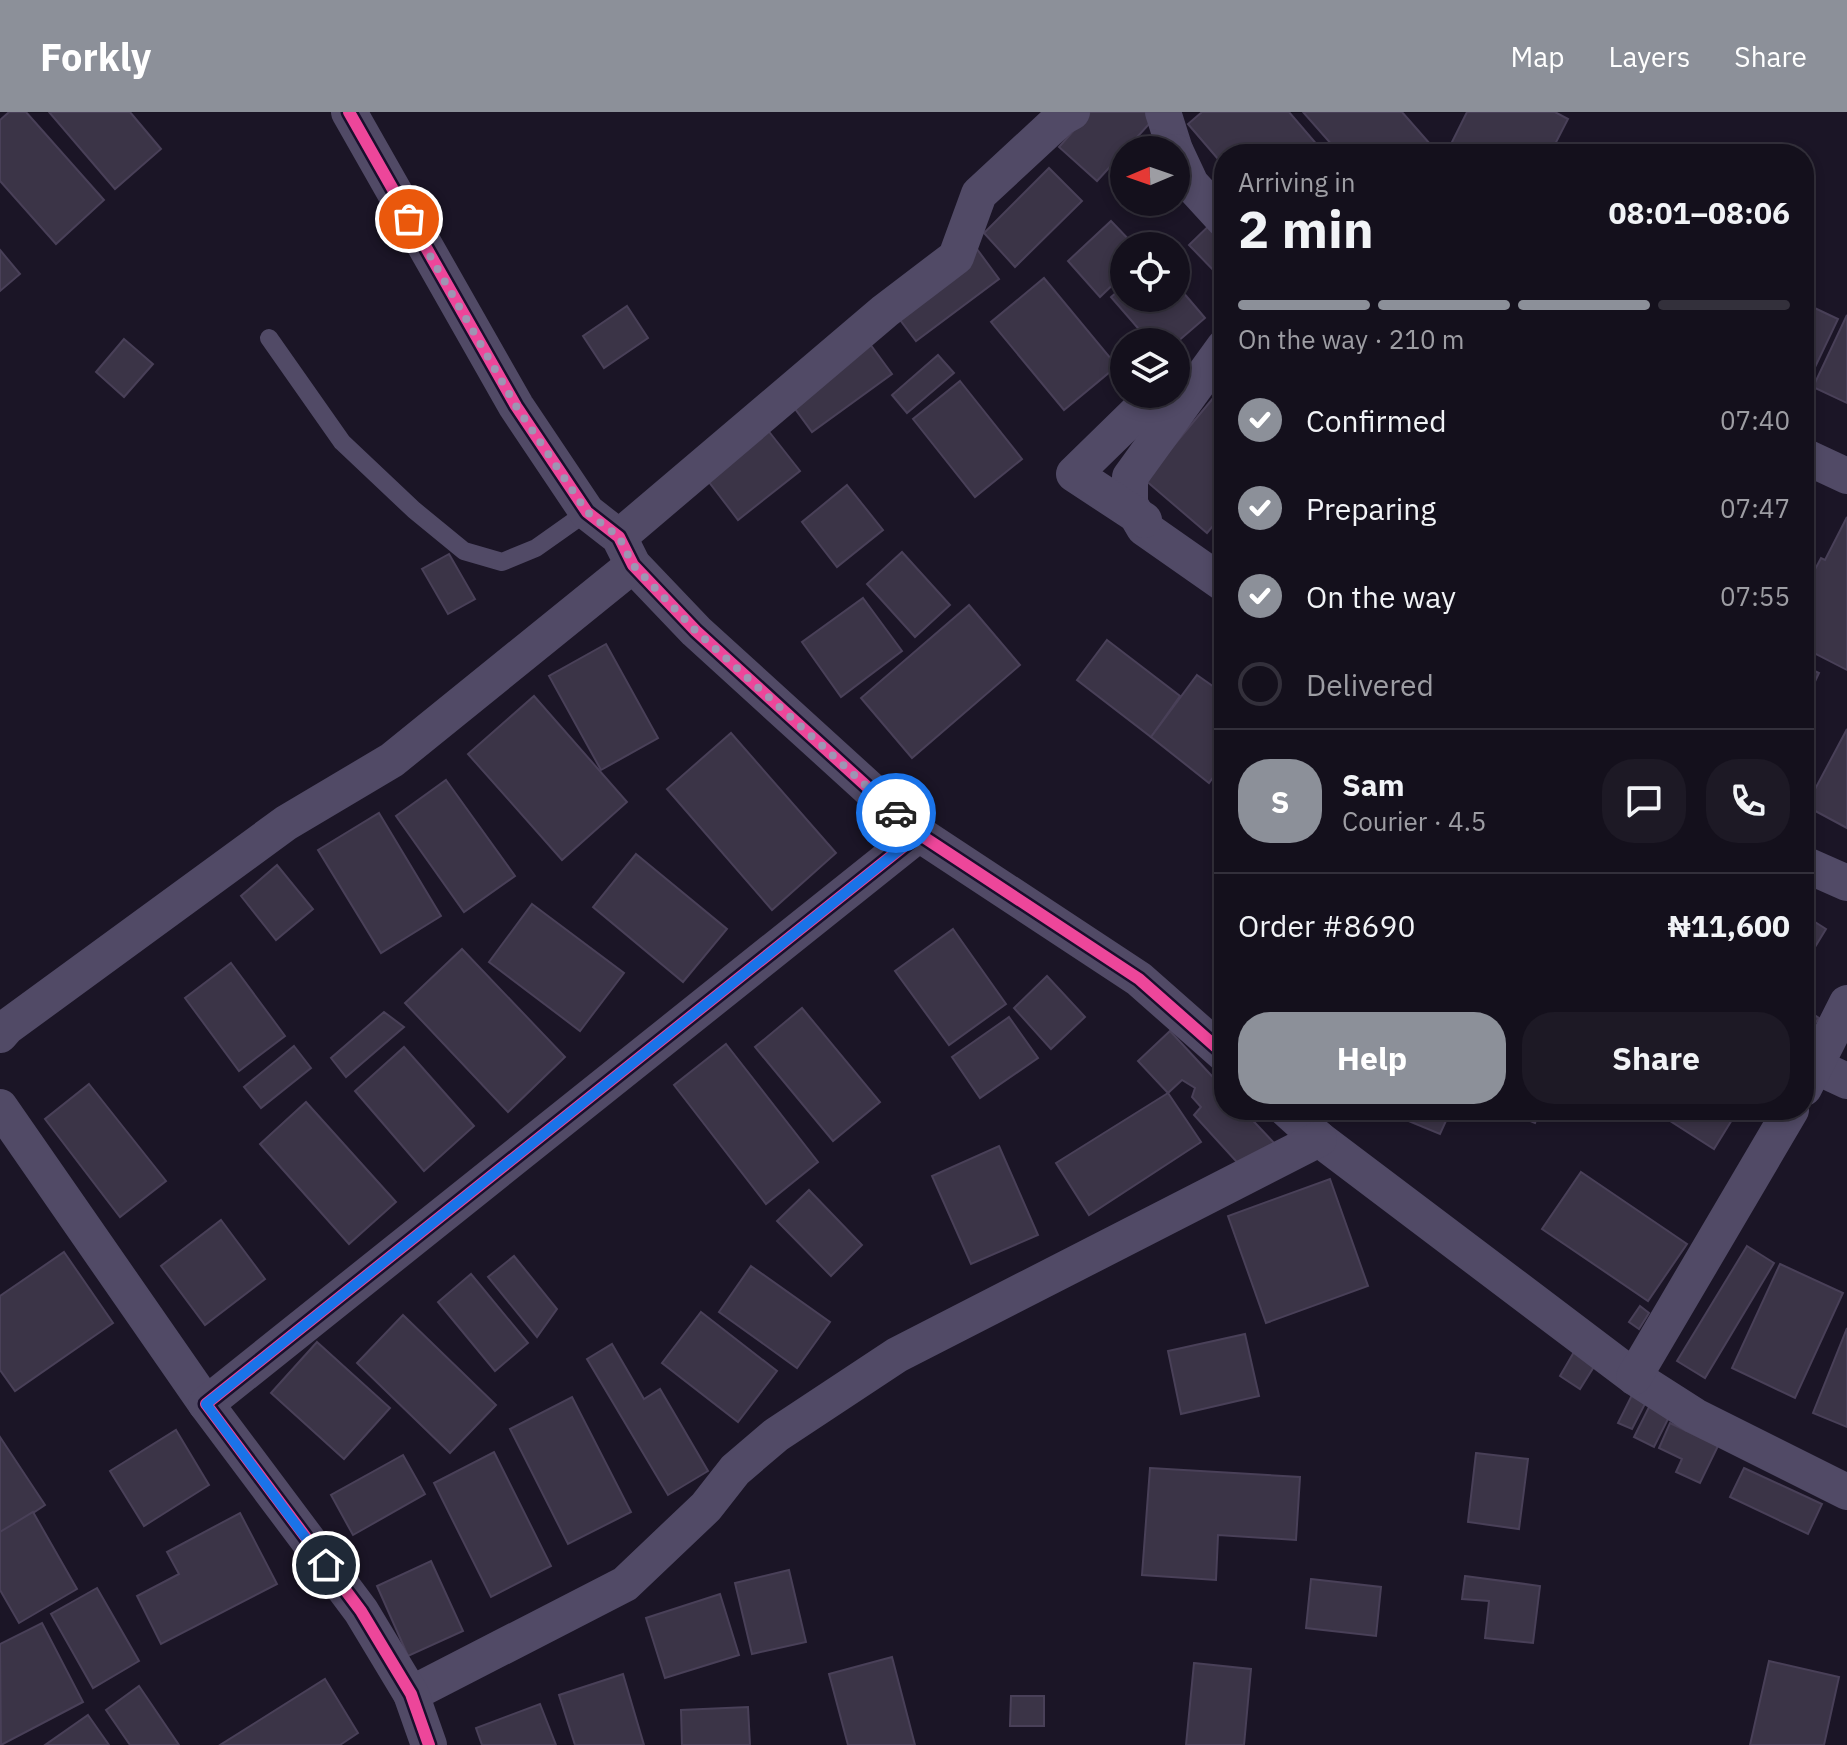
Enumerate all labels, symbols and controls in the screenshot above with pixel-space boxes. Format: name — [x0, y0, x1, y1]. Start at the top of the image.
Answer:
text: Forkly — [40, 32, 151, 81]
text: Map — [1510, 38, 1564, 75]
text: Layers — [1608, 38, 1690, 75]
text: Share — [1734, 38, 1807, 75]
north arrow — [1110, 136, 1190, 216]
map controls — [1110, 136, 1190, 408]
text: Arriving in — [1238, 165, 1355, 199]
pin — [375, 185, 443, 253]
text: 08:01–08:06 — [1609, 193, 1790, 232]
text: 2 min — [1238, 195, 1374, 262]
icon: bag — [387, 197, 431, 241]
button: locate — [1110, 232, 1190, 312]
text: On the way · 210 m — [1238, 322, 1464, 356]
button: layers — [1110, 328, 1190, 408]
icon: check — [1238, 398, 1282, 442]
text: Confirmed — [1306, 401, 1447, 440]
text: 07:40 — [1720, 403, 1790, 437]
icon: check — [1238, 486, 1282, 530]
text: Preparing — [1306, 489, 1436, 528]
text: 07:47 — [1720, 491, 1790, 525]
icon: check — [1238, 574, 1282, 618]
text: On the way — [1306, 577, 1456, 616]
text: 07:55 — [1720, 579, 1790, 613]
text: Delivered — [1306, 665, 1434, 704]
button: chat — [1602, 759, 1686, 843]
button: phone — [1706, 759, 1790, 843]
text: Sam — [1342, 765, 1405, 804]
courier — [856, 773, 936, 853]
text: S — [1271, 782, 1289, 821]
icon: car — [874, 791, 918, 835]
text: Courier · 4.5 — [1342, 804, 1486, 838]
text: Order #8690 — [1238, 906, 1415, 945]
text: ₦11,600 — [1667, 906, 1790, 945]
button: Help — [1238, 1012, 1506, 1104]
button: Share — [1522, 1012, 1790, 1104]
pin — [292, 1531, 360, 1599]
icon: home — [304, 1543, 348, 1587]

